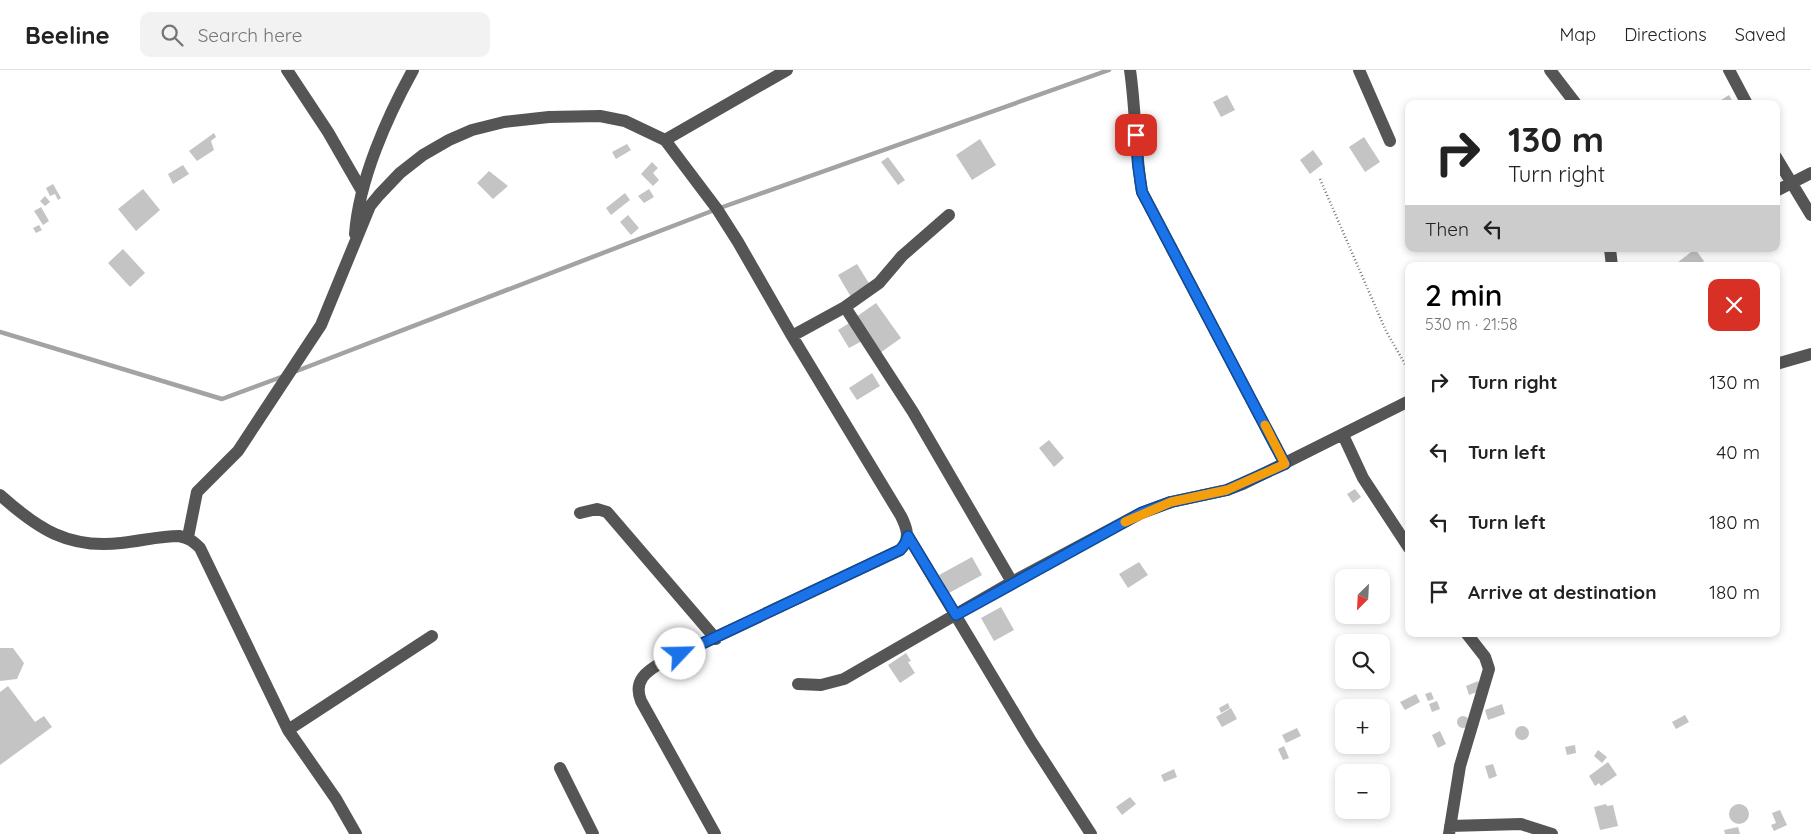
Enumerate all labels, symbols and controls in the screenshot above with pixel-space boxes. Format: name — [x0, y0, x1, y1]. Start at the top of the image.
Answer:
search box — [140, 12, 490, 57]
text: Beeline — [25, 20, 110, 50]
icon: search — [158, 21, 186, 49]
text: Search here — [198, 23, 303, 47]
text: Map — [1559, 23, 1596, 46]
text: Directions — [1624, 23, 1707, 46]
text: Saved — [1735, 23, 1786, 46]
pin — [1115, 114, 1157, 156]
text: 130 m — [1508, 117, 1604, 161]
icon: right — [1425, 120, 1490, 185]
icon: arrive — [1122, 121, 1150, 149]
text: Turn right — [1508, 160, 1605, 188]
icon: left — [1479, 215, 1507, 243]
text: Then — [1425, 217, 1469, 241]
text: 2 min — [1425, 276, 1502, 314]
button: close — [1708, 279, 1760, 331]
text: 530 m · 21:58 — [1425, 314, 1518, 334]
icon: right — [1425, 368, 1453, 396]
text: Turn right — [1468, 370, 1557, 394]
text: 130 m — [1709, 370, 1760, 394]
icon: left — [1425, 438, 1453, 466]
text: Turn left — [1468, 440, 1546, 464]
text: 40 m — [1716, 440, 1760, 464]
icon: left — [1425, 508, 1453, 536]
text: Turn left — [1468, 510, 1546, 534]
text: 180 m — [1709, 510, 1760, 534]
north arrow — [1335, 569, 1390, 624]
map controls — [1335, 569, 1390, 819]
icon: arrive — [1425, 578, 1453, 606]
text: Arrive at destination — [1468, 580, 1657, 604]
text: 180 m — [1709, 580, 1760, 604]
position arrow — [653, 627, 705, 679]
button: search — [1335, 634, 1390, 689]
button: + — [1335, 699, 1390, 754]
button: − — [1335, 764, 1390, 819]

